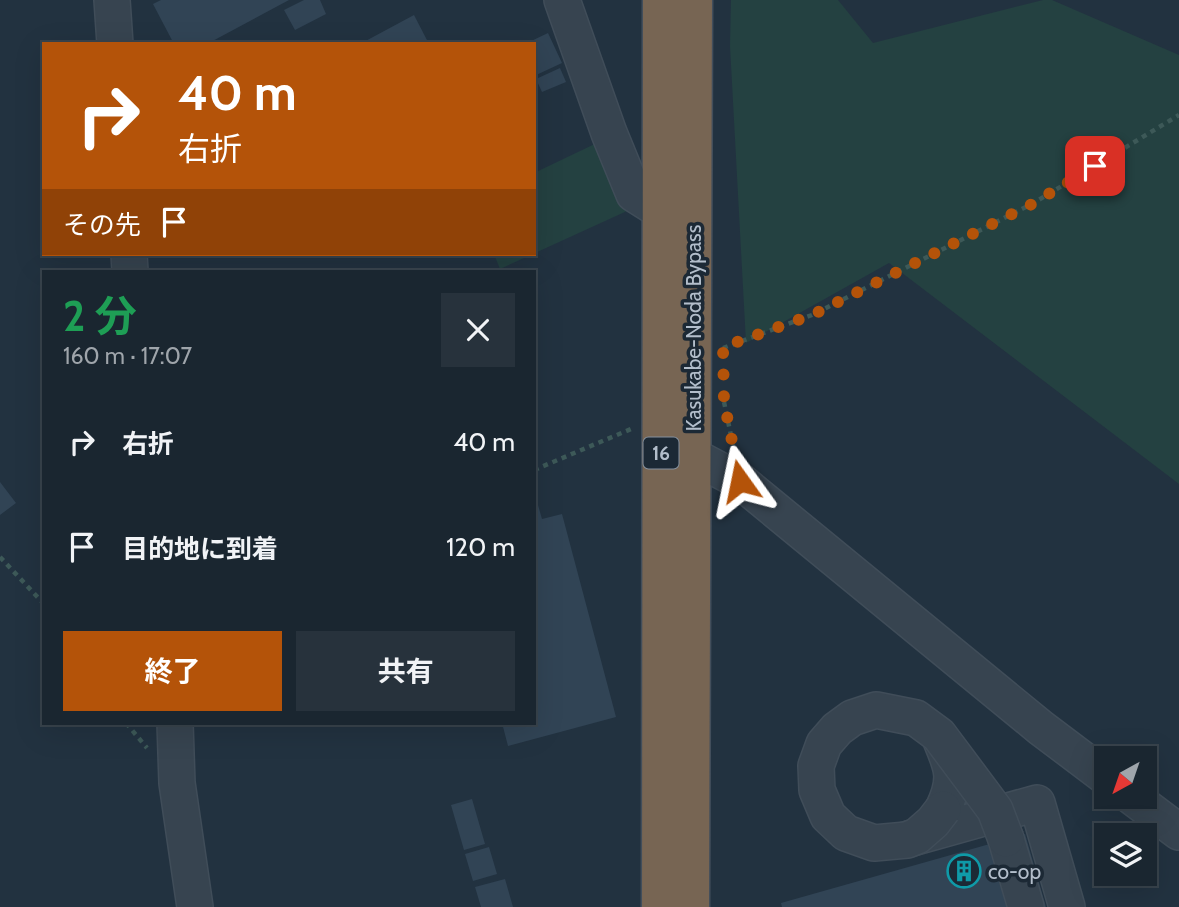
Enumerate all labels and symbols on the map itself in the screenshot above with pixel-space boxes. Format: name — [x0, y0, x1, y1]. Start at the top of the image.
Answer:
pin — [1065, 136, 1125, 196]
street label: Kasukabe-Noda Bypass — [681, 224, 706, 431]
road number: 16 — [644, 437, 678, 468]
position arrow — [703, 444, 777, 518]
north arrow — [1094, 746, 1157, 808]
building icon: co-op — [945, 852, 983, 890]
place label: co-op — [988, 859, 1041, 884]

